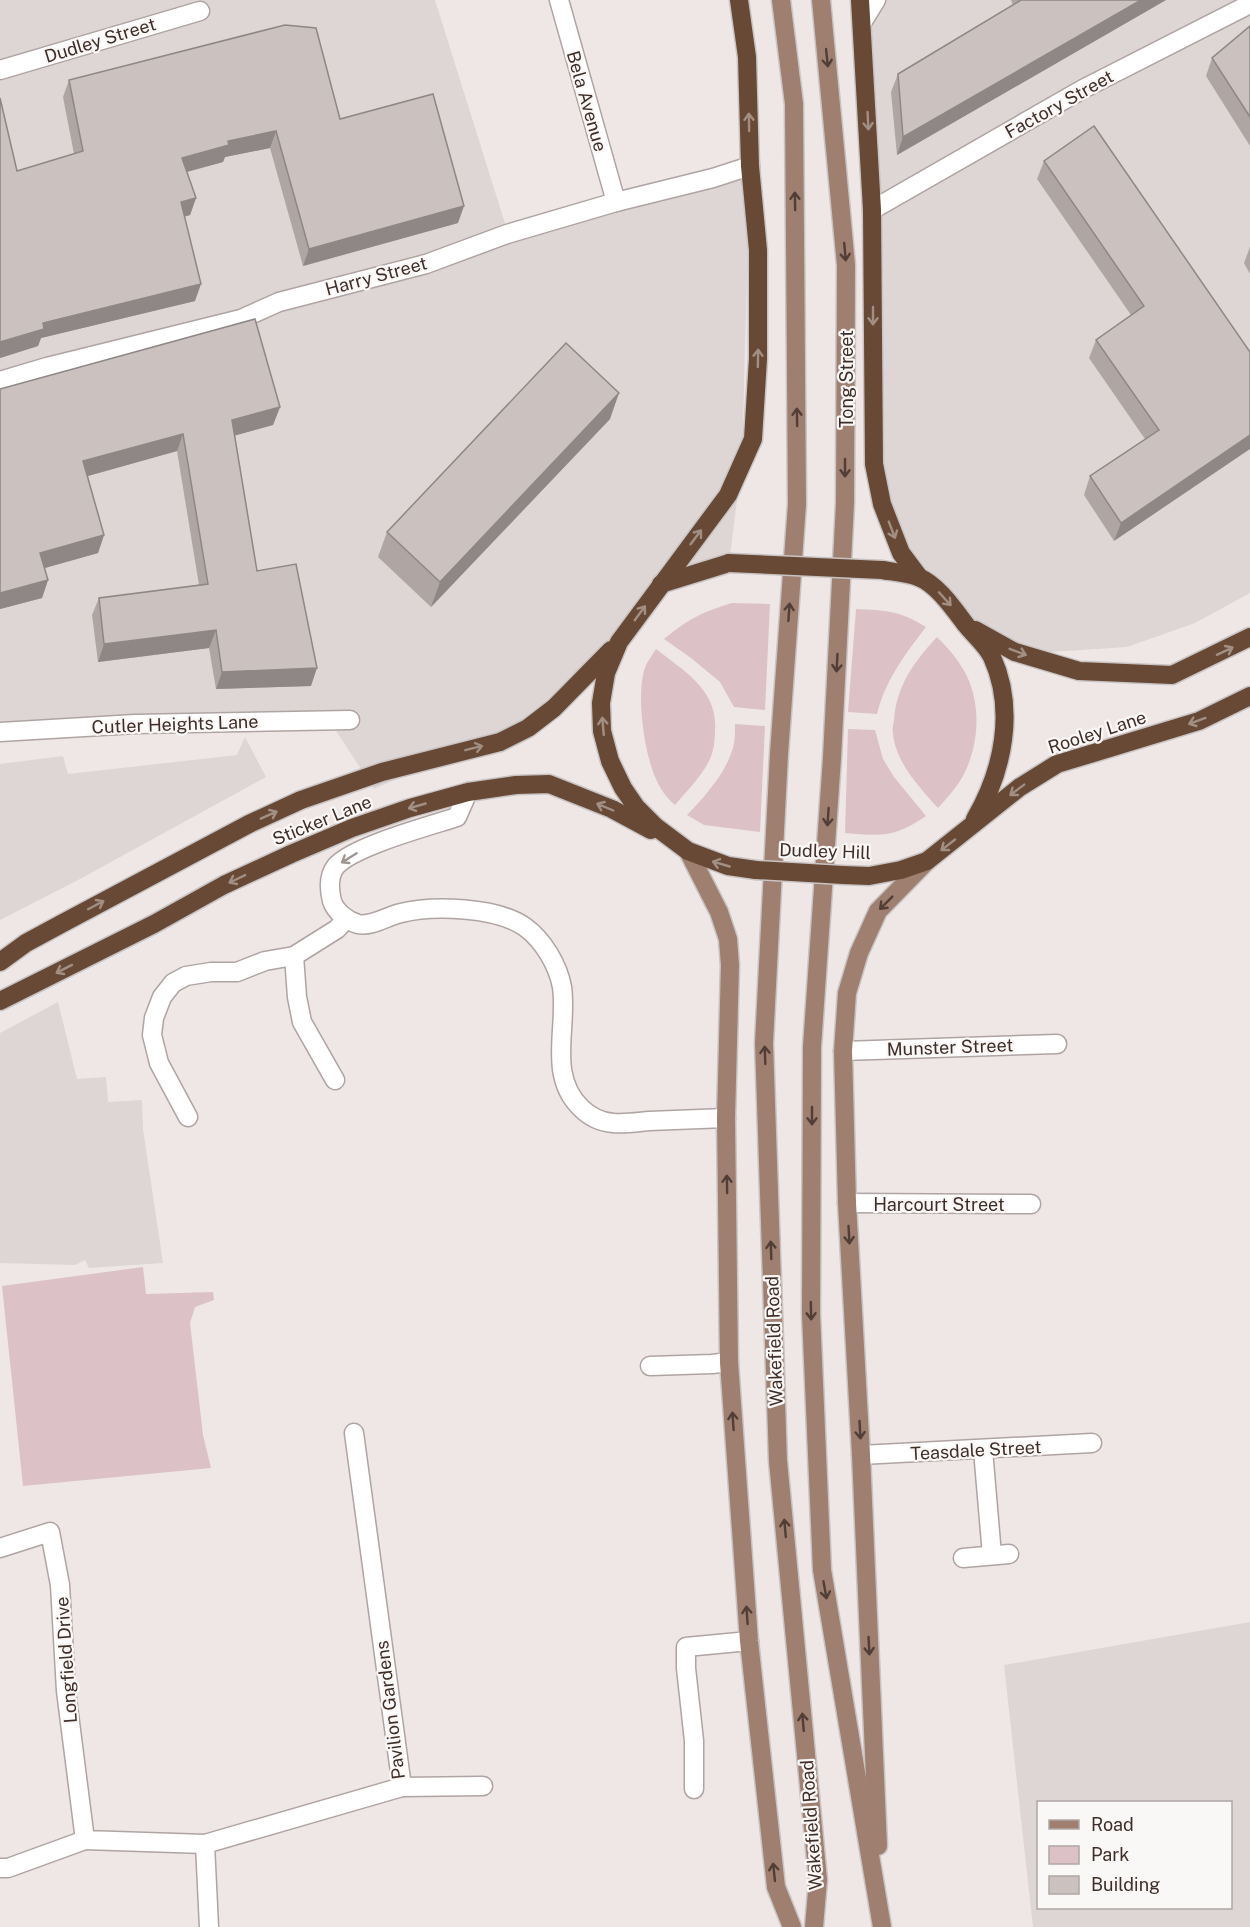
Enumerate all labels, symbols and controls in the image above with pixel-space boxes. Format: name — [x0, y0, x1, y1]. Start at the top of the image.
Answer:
street label: Dudley Street — [42, 13, 158, 67]
street label: Bela Avenue — [563, 48, 611, 154]
one-way arrow — [822, 48, 833, 68]
street label: Factory Street — [1001, 66, 1117, 142]
one-way arrow — [862, 111, 873, 131]
one-way arrow — [743, 112, 755, 132]
one-way arrow — [789, 191, 801, 211]
one-way arrow — [840, 242, 851, 262]
street label: Harry Street — [323, 252, 429, 300]
one-way arrow — [867, 306, 879, 326]
street label: Tong Street — [836, 330, 857, 428]
one-way arrow — [752, 349, 764, 369]
one-way arrow — [791, 407, 803, 427]
one-way arrow — [839, 458, 851, 478]
one-way arrow — [887, 520, 898, 538]
one-way arrow — [689, 529, 702, 545]
one-way arrow — [938, 591, 952, 606]
one-way arrow — [784, 602, 795, 622]
one-way arrow — [633, 605, 646, 621]
one-way arrow — [1216, 644, 1234, 656]
one-way arrow — [1008, 647, 1026, 658]
one-way arrow — [831, 653, 842, 673]
street label: Rooley Lane — [1045, 706, 1149, 758]
street label: Cutler Heights Lane — [91, 711, 259, 737]
one-way arrow — [597, 717, 608, 737]
one-way arrow — [1188, 717, 1207, 728]
one-way arrow — [464, 742, 483, 754]
one-way arrow — [1009, 784, 1025, 797]
street label: Sticker Lane — [269, 791, 375, 849]
one-way arrow — [408, 801, 427, 812]
one-way arrow — [597, 801, 615, 812]
one-way arrow — [822, 806, 833, 826]
one-way arrow — [260, 808, 278, 819]
one-way arrow — [940, 838, 956, 851]
street label: Dudley Hill — [779, 839, 871, 863]
one-way arrow — [341, 852, 358, 864]
one-way arrow — [712, 858, 731, 869]
one-way arrow — [228, 874, 246, 886]
one-way arrow — [878, 895, 893, 910]
one-way arrow — [87, 899, 104, 911]
one-way arrow — [55, 964, 73, 976]
street label: Munster Street — [886, 1034, 1014, 1060]
one-way arrow — [759, 1045, 770, 1065]
one-way arrow — [806, 1106, 818, 1126]
one-way arrow — [721, 1174, 733, 1194]
street label: Harcourt Street — [873, 1194, 1005, 1215]
one-way arrow — [843, 1225, 854, 1245]
one-way arrow — [765, 1240, 777, 1260]
street label: Wakefield Road — [761, 1276, 787, 1406]
one-way arrow — [805, 1301, 817, 1321]
one-way arrow — [728, 1411, 739, 1431]
one-way arrow — [854, 1420, 865, 1439]
street label: Teasdale Street — [910, 1436, 1042, 1464]
one-way arrow — [779, 1519, 790, 1539]
one-way arrow — [820, 1579, 831, 1599]
street label: Longfield Drive — [51, 1596, 81, 1724]
one-way arrow — [742, 1606, 753, 1626]
one-way arrow — [864, 1635, 875, 1655]
street label: Pavilion Gardens — [371, 1639, 409, 1781]
one-way arrow — [797, 1713, 808, 1733]
street label: Wakefield Road — [796, 1759, 826, 1891]
legend — [1037, 1801, 1232, 1909]
text: Road — [1091, 1814, 1134, 1835]
text: Park — [1091, 1844, 1129, 1865]
one-way arrow — [769, 1862, 780, 1882]
text: Building — [1091, 1874, 1160, 1895]

